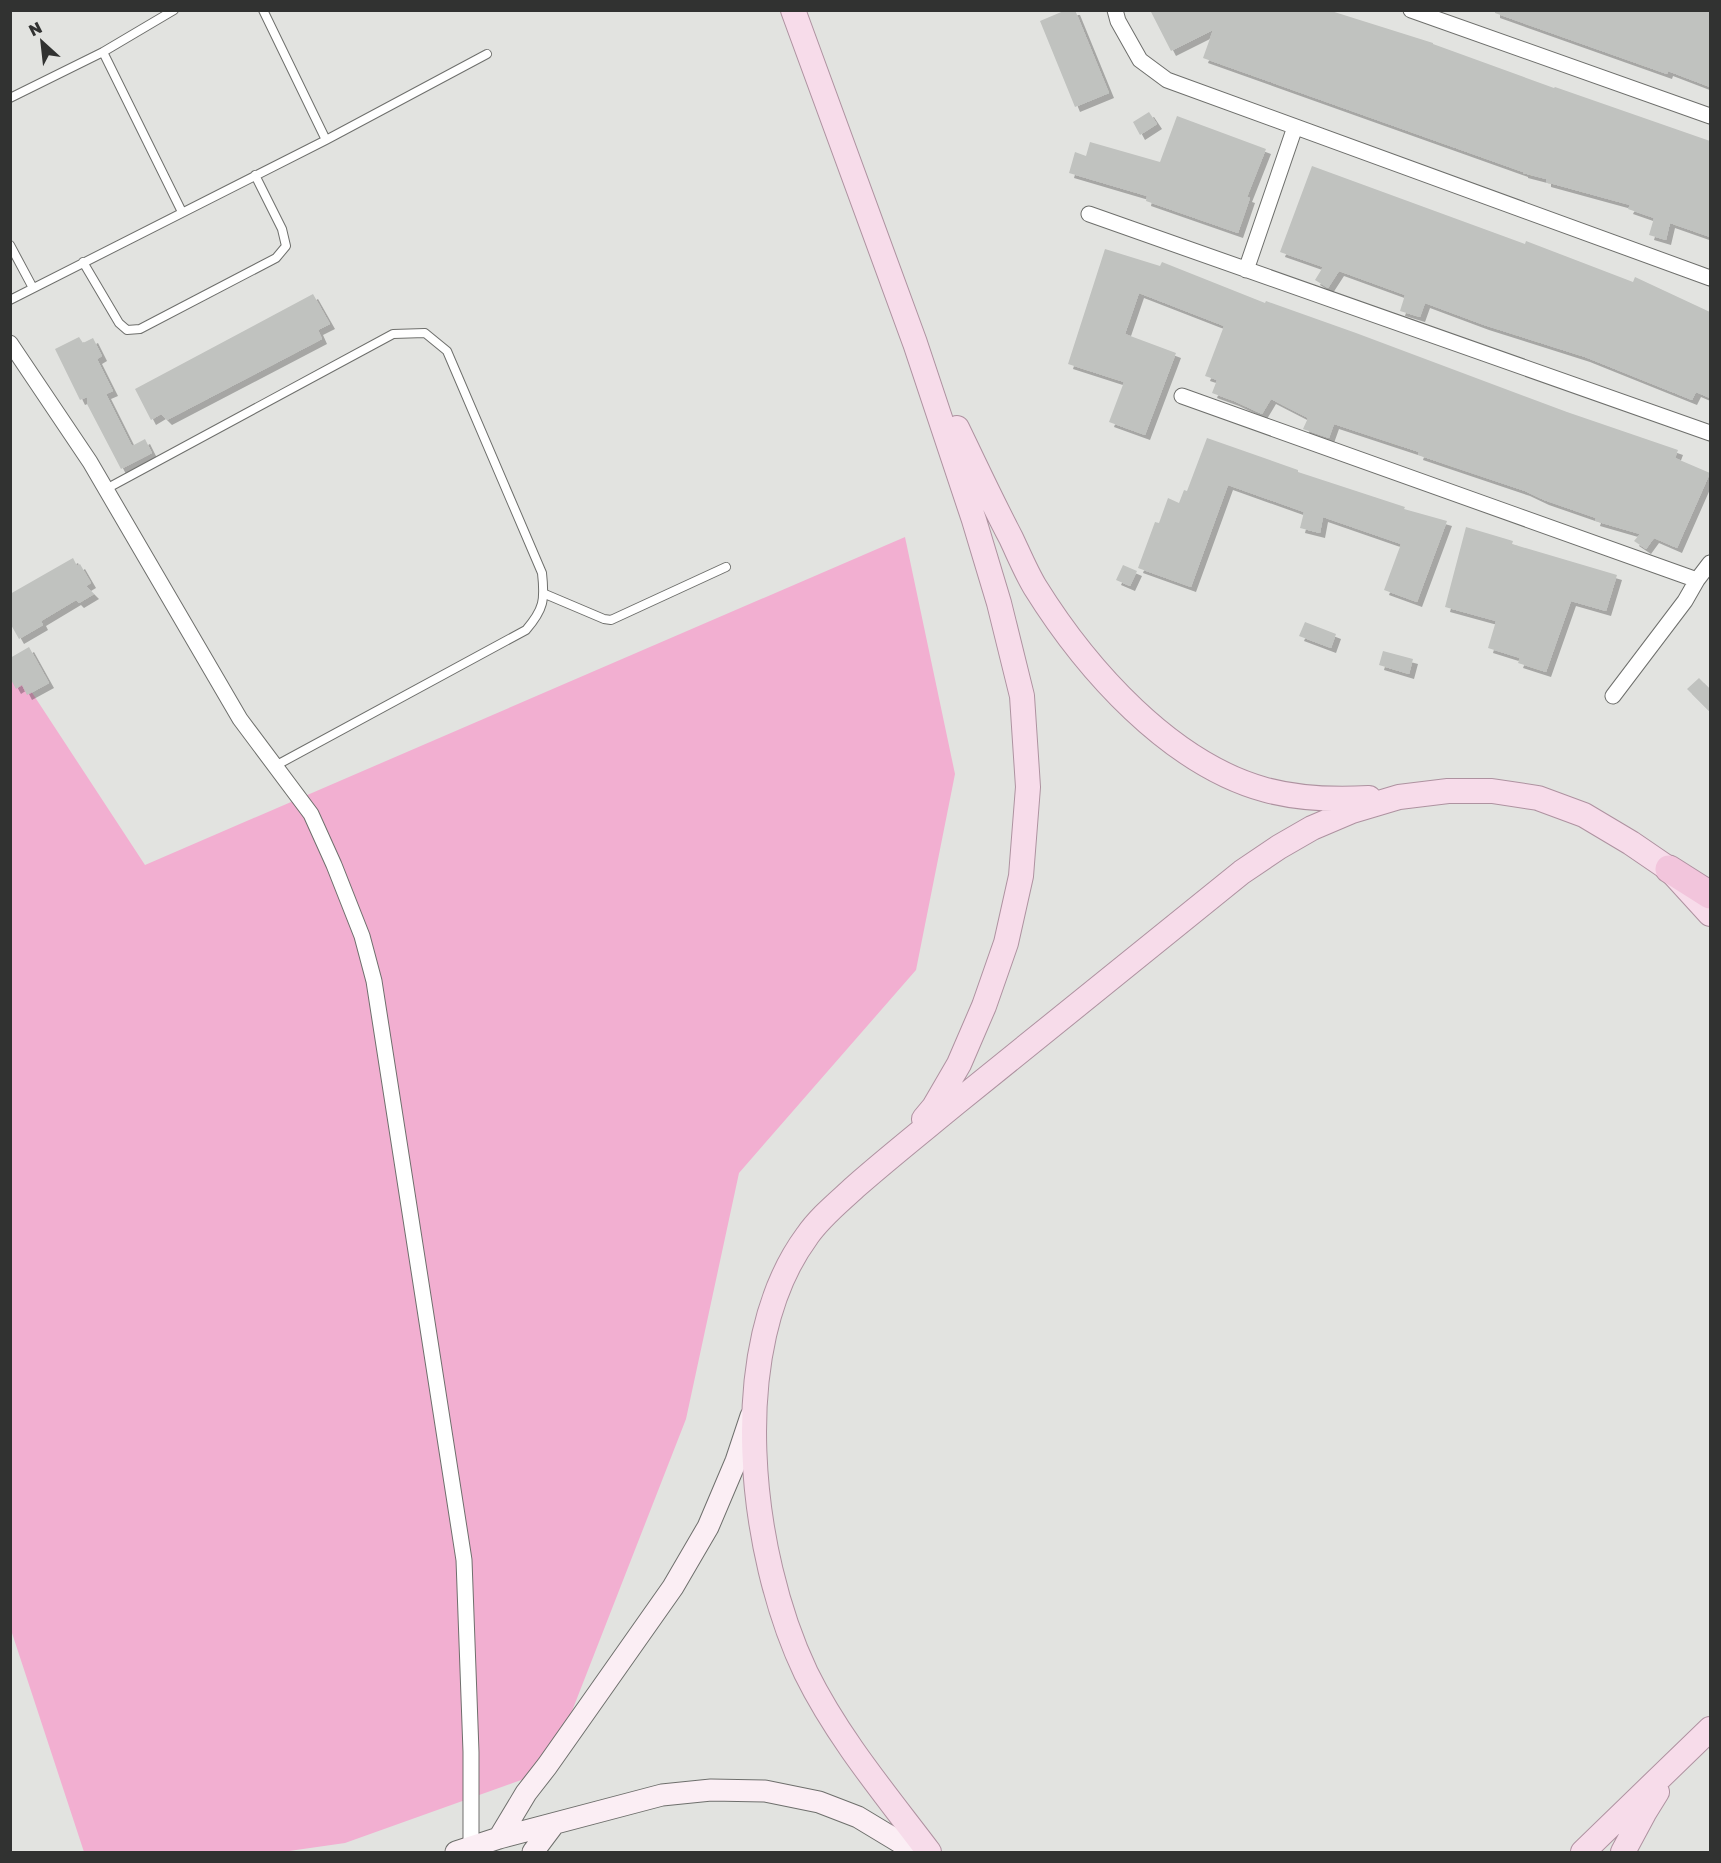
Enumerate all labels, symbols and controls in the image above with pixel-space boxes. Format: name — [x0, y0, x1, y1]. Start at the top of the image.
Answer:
north arrow — [12, 12, 72, 72]
text: N — [25, 17, 45, 40]

